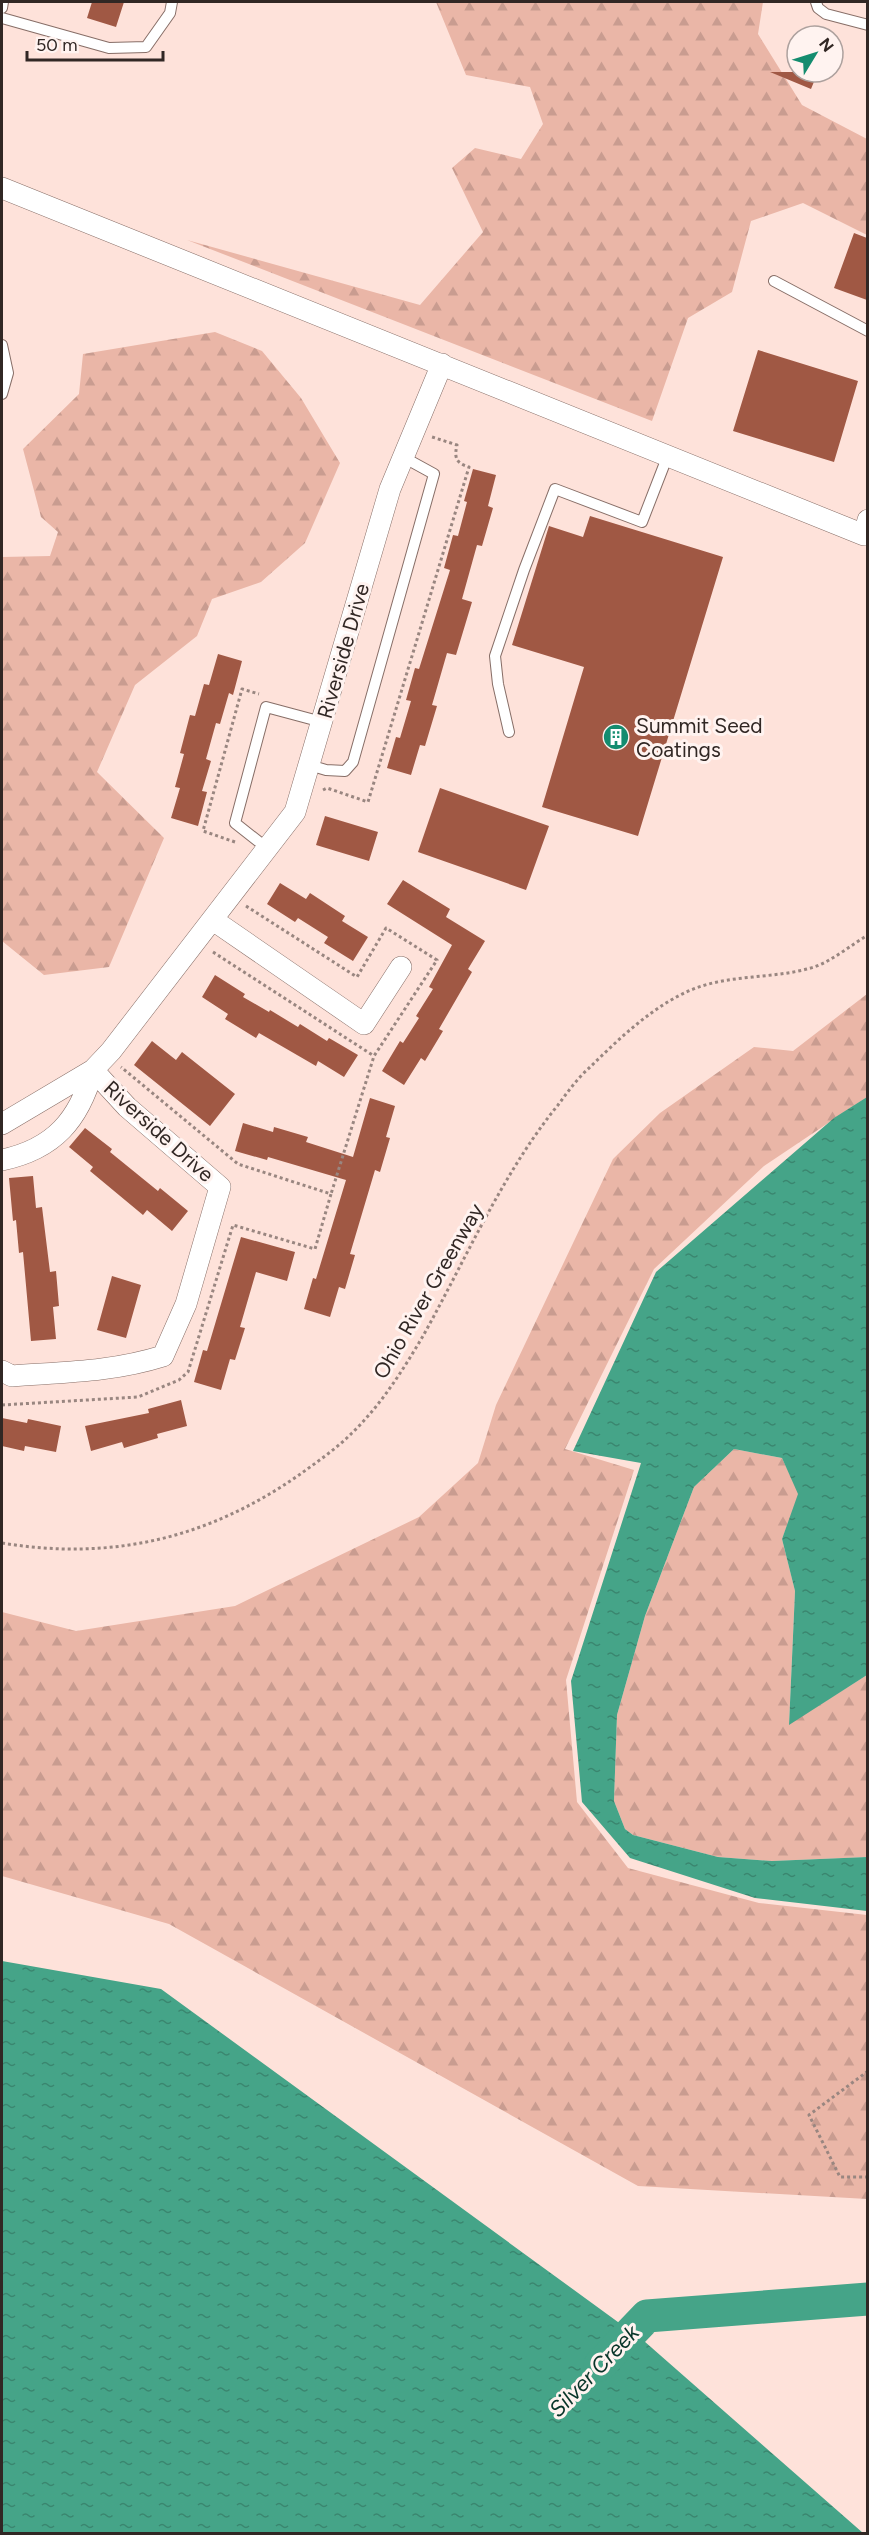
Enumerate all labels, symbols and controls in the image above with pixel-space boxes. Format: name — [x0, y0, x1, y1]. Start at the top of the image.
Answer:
scale bar — [27, 24, 164, 62]
north arrow — [785, 24, 845, 84]
text: 50 m — [36, 34, 78, 56]
text: N — [815, 34, 838, 56]
street label: Riverside Drive — [312, 581, 374, 721]
place label: Summit Seed Coatings — [636, 713, 762, 762]
building icon: Summit Seed Coatings — [601, 722, 631, 752]
street label: Riverside Drive — [99, 1075, 219, 1187]
street label: Ohio River Greenway — [368, 1199, 488, 1383]
water label: Silver Creek — [543, 2318, 646, 2423]

